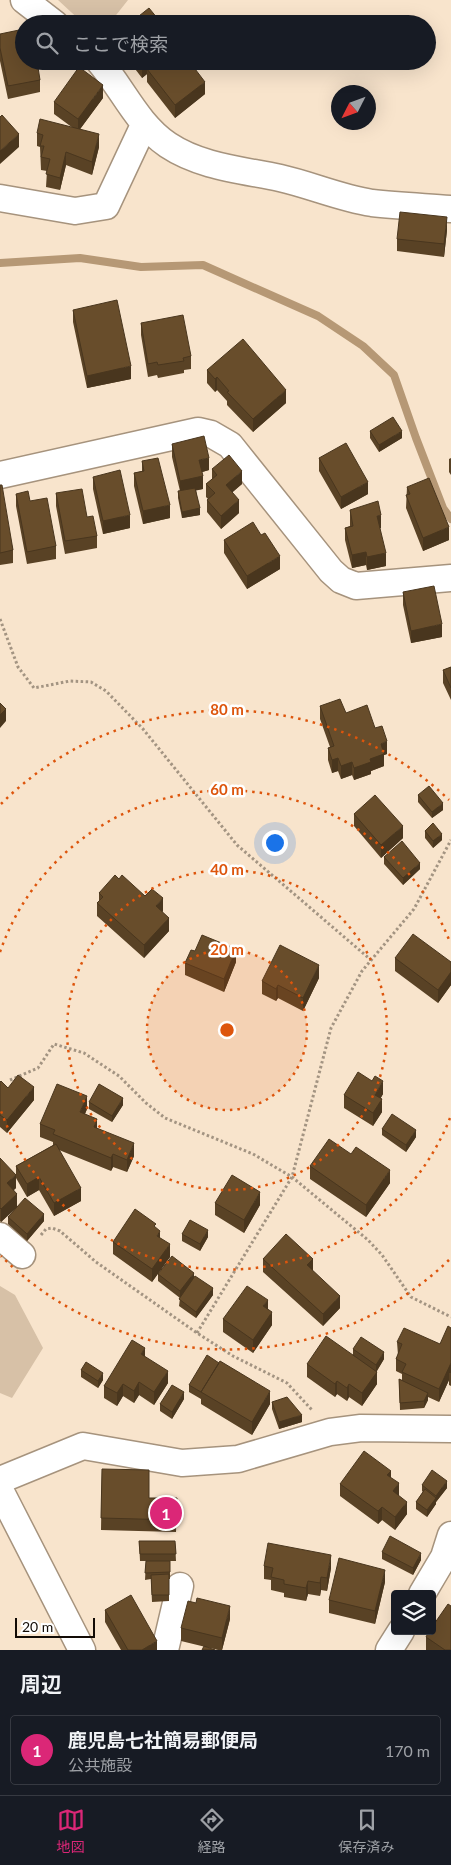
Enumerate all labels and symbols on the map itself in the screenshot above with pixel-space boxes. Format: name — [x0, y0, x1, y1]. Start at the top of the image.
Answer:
north arrow — [331, 85, 376, 130]
text: 80 m — [210, 700, 244, 718]
text: 60 m — [210, 780, 244, 798]
your location — [262, 830, 288, 856]
text: 40 m — [210, 860, 244, 878]
text: 20 m — [210, 940, 244, 958]
centre of rings — [218, 1021, 236, 1039]
pin: 1 — [150, 1494, 182, 1532]
scale bar — [15, 1615, 95, 1638]

